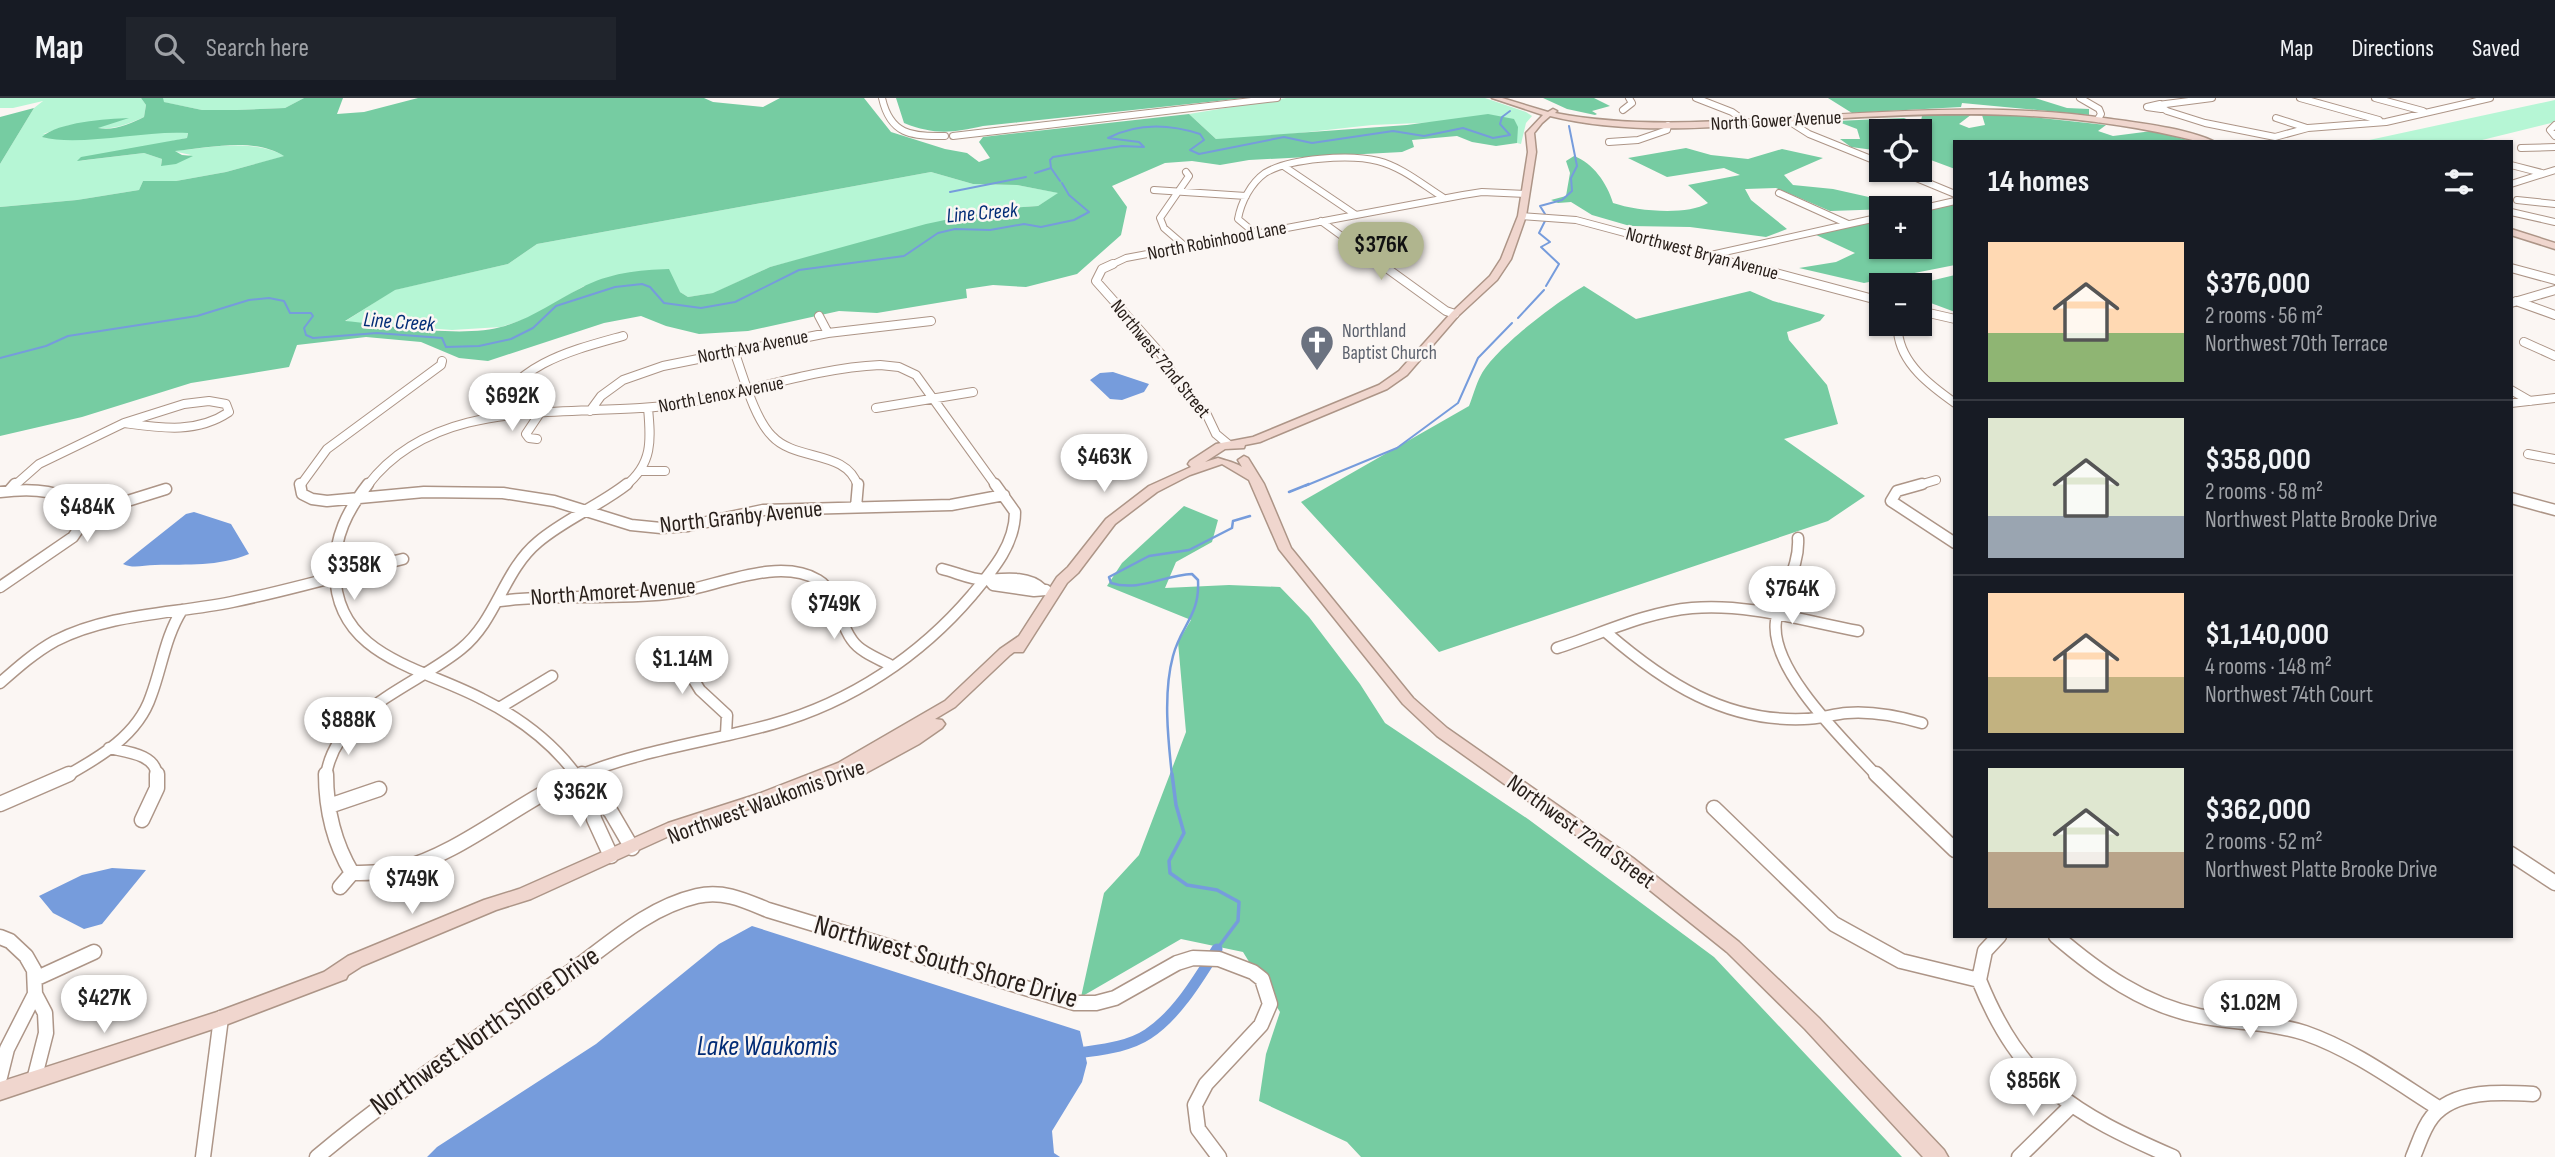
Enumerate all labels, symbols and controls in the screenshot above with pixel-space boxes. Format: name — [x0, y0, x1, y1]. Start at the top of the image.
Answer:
search box — [126, 17, 616, 80]
text: Map — [35, 28, 84, 68]
icon: search — [150, 29, 188, 67]
text: Search here — [206, 33, 309, 64]
text: Map — [2280, 34, 2313, 63]
text: Directions — [2351, 34, 2434, 63]
text: Saved — [2472, 34, 2520, 63]
street label: North Gower Avenue — [1710, 106, 1842, 136]
map controls — [1869, 119, 1932, 336]
button: locate — [1869, 119, 1932, 182]
icon: filters — [2440, 163, 2478, 201]
text: 14 homes — [1988, 164, 2089, 200]
button: + — [1869, 196, 1932, 259]
water label: Line Creek — [945, 197, 1020, 229]
street label: North Robinhood Lane — [1146, 216, 1288, 266]
pin: $376K — [1332, 222, 1430, 282]
street label: Northwest Bryan Avenue — [1623, 223, 1781, 285]
text: $376K — [1354, 231, 1408, 259]
text: $376,000 — [2205, 266, 2310, 302]
icon: home — [2044, 270, 2128, 354]
button: − — [1869, 273, 1932, 336]
street label: Northwest 72nd Street — [1105, 295, 1215, 423]
text: 2 rooms · 56 m² — [2205, 302, 2323, 330]
water label: Line Creek — [362, 307, 437, 337]
place label: Northland Baptist Church — [1342, 320, 1437, 365]
church icon: Northland Baptist Church — [1298, 323, 1336, 372]
street label: North Ava Avenue — [696, 325, 810, 369]
text: Northwest 70th Terrace — [2205, 330, 2388, 358]
street label: North Lenox Avenue — [656, 372, 786, 418]
pin: $692K — [463, 374, 561, 433]
text: $692K — [485, 382, 539, 410]
pin: $463K — [1055, 434, 1153, 494]
text: $358,000 — [2205, 442, 2311, 478]
text: $463K — [1077, 443, 1131, 471]
icon: home — [2044, 446, 2128, 530]
text: 2 rooms · 58 m² — [2205, 478, 2323, 506]
pin: $484K — [38, 484, 136, 544]
text: $484K — [59, 493, 115, 521]
street label: North Granby Avenue — [658, 495, 824, 539]
text: Northwest Platte Brooke Drive — [2205, 506, 2438, 534]
pin: $358K — [305, 542, 403, 602]
text: $358K — [327, 551, 381, 579]
pin: $764K — [1743, 566, 1841, 626]
street label: North Amoret Avenue — [529, 572, 697, 612]
text: $764K — [1765, 575, 1819, 603]
pin: $749K — [785, 582, 883, 641]
text: $749K — [807, 590, 861, 618]
text: $1,140,000 — [2205, 617, 2329, 653]
icon: home — [2044, 621, 2128, 705]
pin: $1.14M — [625, 636, 739, 696]
text: $1.14M — [651, 645, 713, 673]
text: 4 rooms · 148 m² — [2205, 653, 2332, 681]
text: Northwest 74th Court — [2205, 681, 2373, 709]
pin: $888K — [299, 698, 397, 757]
text: $888K — [320, 706, 376, 734]
street label: Northwest Waukomis Drive — [664, 753, 868, 851]
street label: Northwest 72nd Street — [1501, 769, 1661, 895]
pin: $362K — [531, 770, 629, 829]
text: $362K — [553, 778, 607, 806]
text: $362,000 — [2205, 792, 2311, 828]
icon: home — [2044, 796, 2128, 880]
text: 2 rooms · 52 m² — [2205, 828, 2323, 856]
pin: $749K — [363, 856, 461, 916]
text: Northwest Platte Brooke Drive — [2205, 856, 2438, 884]
text: $749K — [385, 865, 439, 893]
street label: Northwest South Shore Drive — [810, 909, 1082, 1015]
street label: Northwest North Shore Drive — [364, 940, 606, 1122]
pin: $427K — [55, 976, 153, 1035]
pin: $1.02M — [2193, 981, 2307, 1040]
text: $427K — [77, 984, 131, 1012]
text: $1.02M — [2219, 989, 2281, 1017]
water label: Lake Waukomis — [697, 1030, 837, 1063]
pin: $856K — [1984, 1058, 2082, 1118]
text: $856K — [2006, 1067, 2060, 1095]

